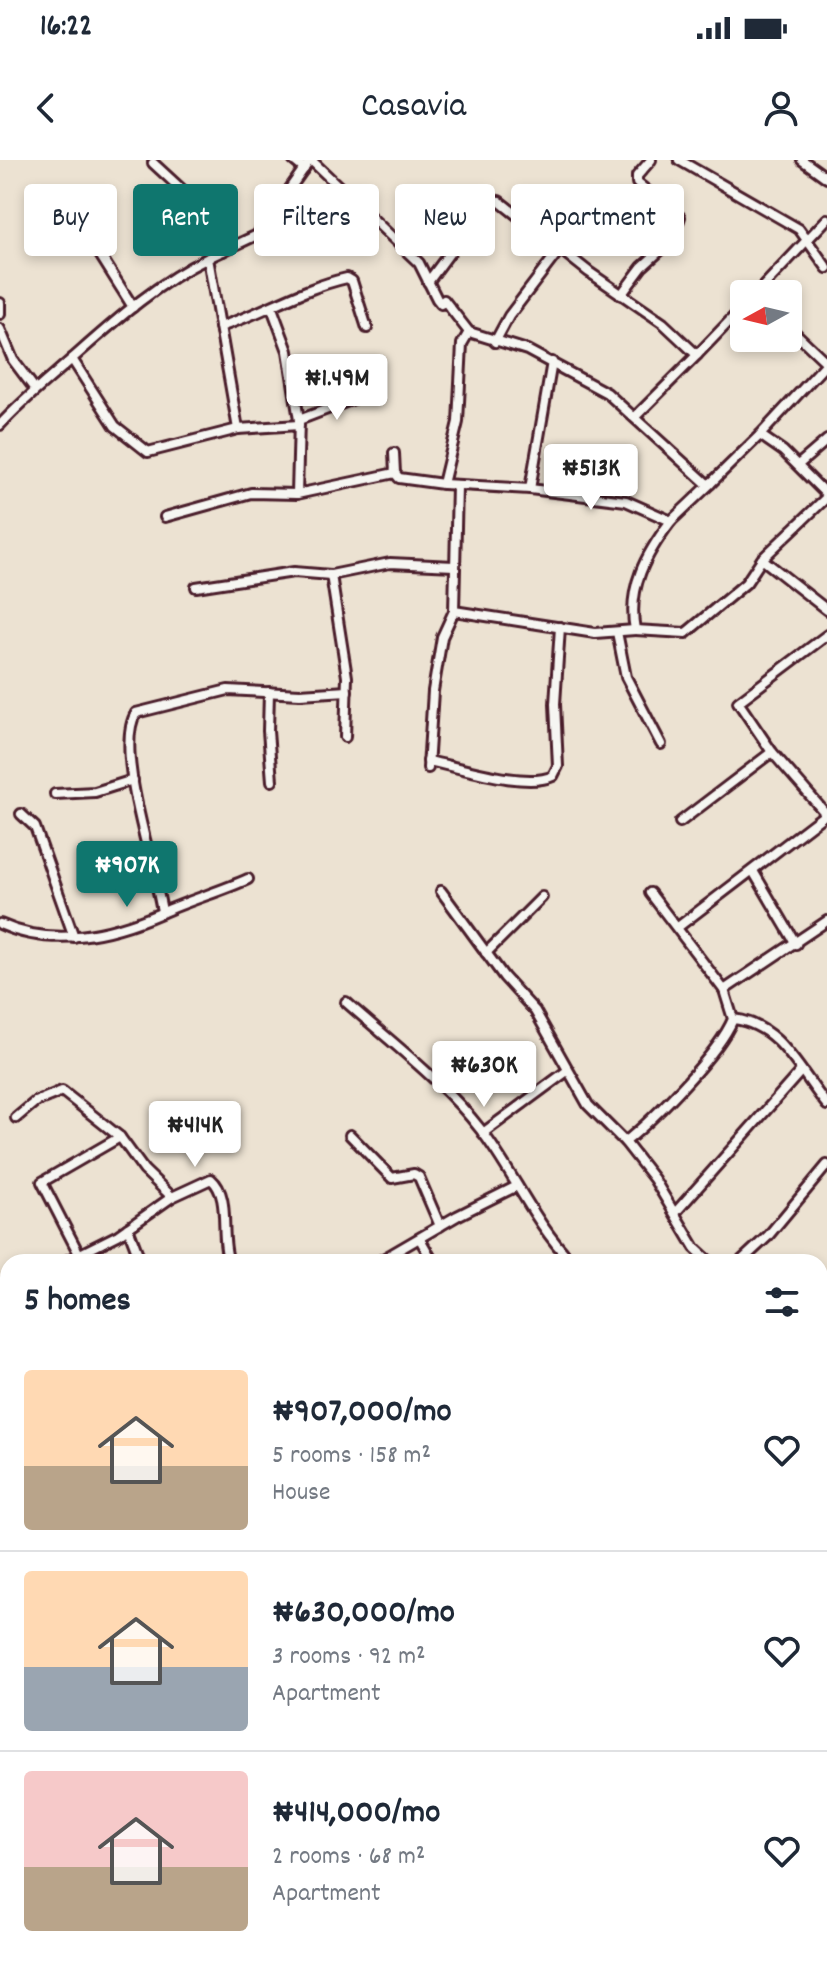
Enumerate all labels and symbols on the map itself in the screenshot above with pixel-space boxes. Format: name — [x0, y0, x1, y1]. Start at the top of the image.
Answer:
north arrow — [730, 280, 802, 352]
pin: ₦1.49M — [272, 354, 402, 422]
pin: ₦513K — [535, 444, 647, 512]
pin: ₦907K — [71, 841, 183, 909]
pin: ₦630K — [428, 1041, 540, 1109]
pin: ₦414K — [139, 1101, 251, 1169]

